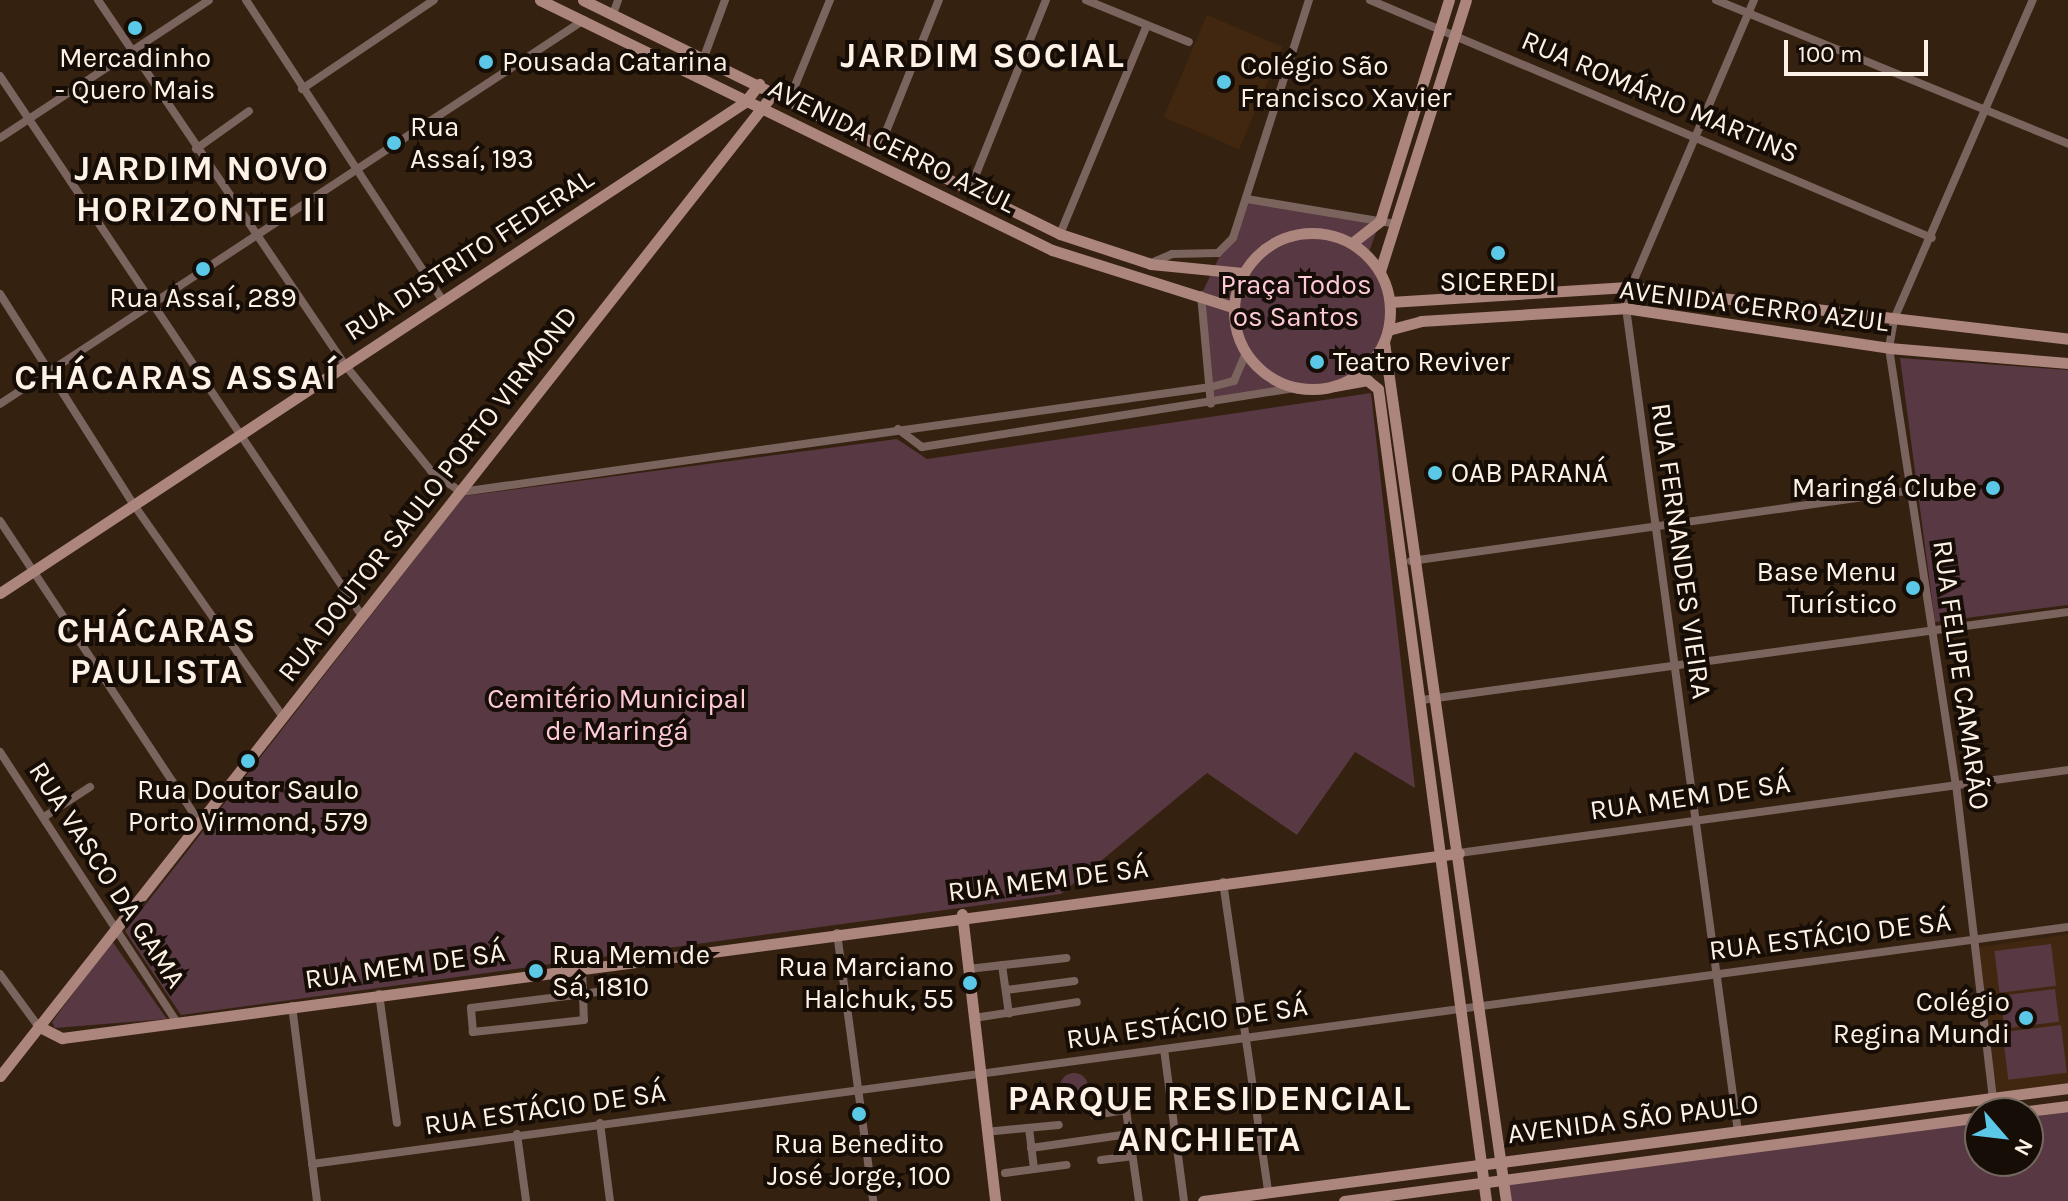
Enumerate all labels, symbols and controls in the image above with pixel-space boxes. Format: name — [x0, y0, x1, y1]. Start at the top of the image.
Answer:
marker: Mercadinho - Quero Mais — [126, 19, 144, 37]
street label: RUA ROMÁRIO MARTINS — [1516, 23, 1804, 171]
scale bar — [1788, 24, 1932, 74]
district label: JARDIM SOCIAL — [840, 34, 1126, 78]
text: 100 m — [1798, 40, 1863, 68]
place label: Mercadinho - Quero Mais — [55, 41, 215, 107]
place label: Pousada Catarina — [502, 45, 728, 79]
place label: Colégio São Francisco Xavier — [1240, 49, 1451, 115]
marker: Pousada Catarina — [477, 53, 495, 71]
street label: AVENIDA CERRO AZUL — [763, 72, 1021, 220]
marker: Colégio São Francisco Xavier — [1215, 73, 1233, 91]
place label: Rua Assaí, 193 — [410, 110, 534, 176]
marker: Rua Assaí, 193 — [385, 134, 403, 152]
district label: JARDIM NOVO HORIZONTE II — [74, 146, 330, 231]
street label: RUA DISTRITO FEDERAL — [338, 162, 600, 348]
marker: SICEREDI — [1489, 244, 1507, 262]
marker: Rua Assaí, 289 — [194, 260, 212, 278]
place label: SICEREDI — [1440, 265, 1556, 299]
park label: Praça Todos os Santos — [1220, 268, 1372, 334]
street label: AVENIDA CERRO AZUL — [1617, 273, 1891, 339]
place label: Rua Assaí, 289 — [109, 281, 297, 315]
street label: RUA DOUTOR SAULO PORTO VIRMOND — [271, 299, 585, 689]
place label: Teatro Reviver — [1333, 345, 1510, 379]
marker: Teatro Reviver — [1308, 353, 1326, 371]
district label: CHÁCARAS ASSAÍ — [14, 356, 338, 400]
street label: RUA FERNANDES VIEIRA — [1644, 401, 1718, 701]
place label: OAB PARANÁ — [1451, 456, 1608, 490]
marker: OAB PARANÁ — [1426, 464, 1444, 482]
place label: Maringá Clube — [1792, 471, 1977, 505]
marker: Maringá Clube — [1984, 479, 2002, 497]
street label: RUA FELIPE CAMARÃO — [1925, 538, 1997, 812]
place label: Base Menu Turístico — [1756, 555, 1897, 621]
marker: Base Menu Turístico — [1904, 579, 1922, 597]
district label: CHÁCARAS PAULISTA — [57, 608, 257, 693]
park label: Cemitério Municipal de Maringá — [487, 682, 747, 748]
marker: Rua Doutor Saulo Porto Virmond, 579 — [239, 752, 257, 770]
street label: RUA VASCO DA GAMA — [21, 756, 193, 994]
street label: RUA MEM DE SÁ — [1588, 766, 1792, 828]
place label: Rua Doutor Saulo Porto Virmond, 579 — [128, 773, 368, 839]
street label: RUA MEM DE SÁ — [946, 851, 1150, 909]
street label: RUA ESTÁCIO DE SÁ — [1707, 904, 1953, 968]
street label: RUA MEM DE SÁ — [303, 935, 507, 997]
place label: Rua Mem de Sá, 1810 — [552, 938, 710, 1004]
place label: Rua Marciano Halchuk, 55 — [778, 950, 954, 1016]
marker: Rua Mem de Sá, 1810 — [527, 962, 545, 980]
marker: Rua Marciano Halchuk, 55 — [961, 974, 979, 992]
place label: Colégio Regina Mundi — [1833, 985, 2010, 1051]
street label: RUA ESTÁCIO DE SÁ — [1064, 989, 1310, 1057]
marker: Colégio Regina Mundi — [2017, 1009, 2035, 1027]
street label: RUA ESTÁCIO DE SÁ — [422, 1075, 668, 1143]
district label: PARQUE RESIDENCIAL ANCHIETA — [1008, 1076, 1412, 1161]
street label: AVENIDA SÃO PAULO — [1506, 1087, 1760, 1151]
north arrow — [1964, 1097, 2044, 1177]
marker: Rua Benedito José Jorge, 100 — [850, 1105, 868, 1123]
place label: Rua Benedito José Jorge, 100 — [767, 1127, 951, 1193]
text: N — [2008, 1134, 2039, 1160]

